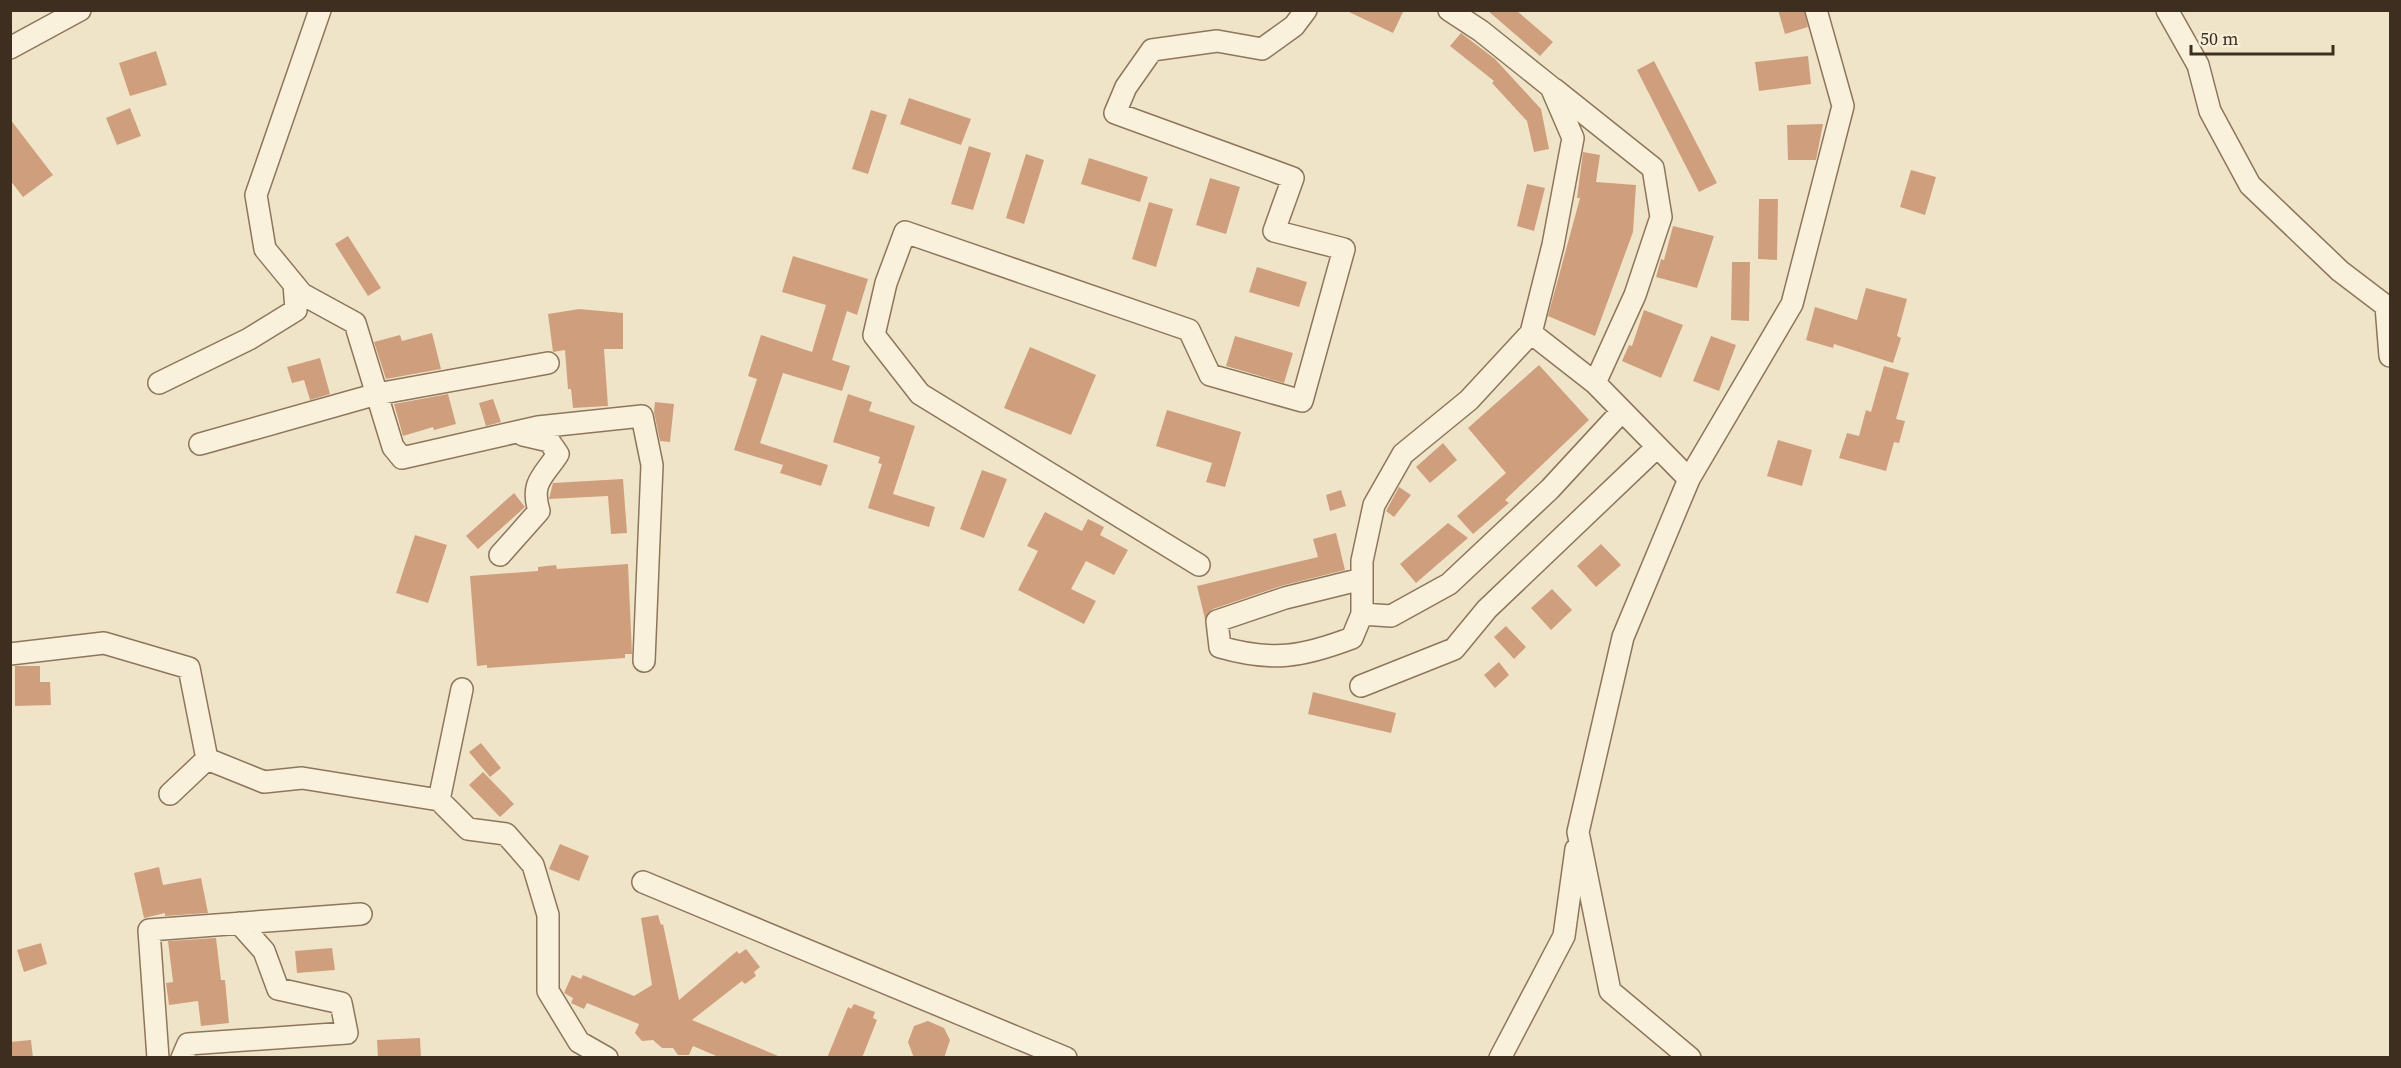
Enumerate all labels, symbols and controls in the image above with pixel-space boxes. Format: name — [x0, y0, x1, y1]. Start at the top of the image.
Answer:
scale bar — [2191, 18, 2334, 56]
text: 50 m — [2200, 26, 2238, 51]

